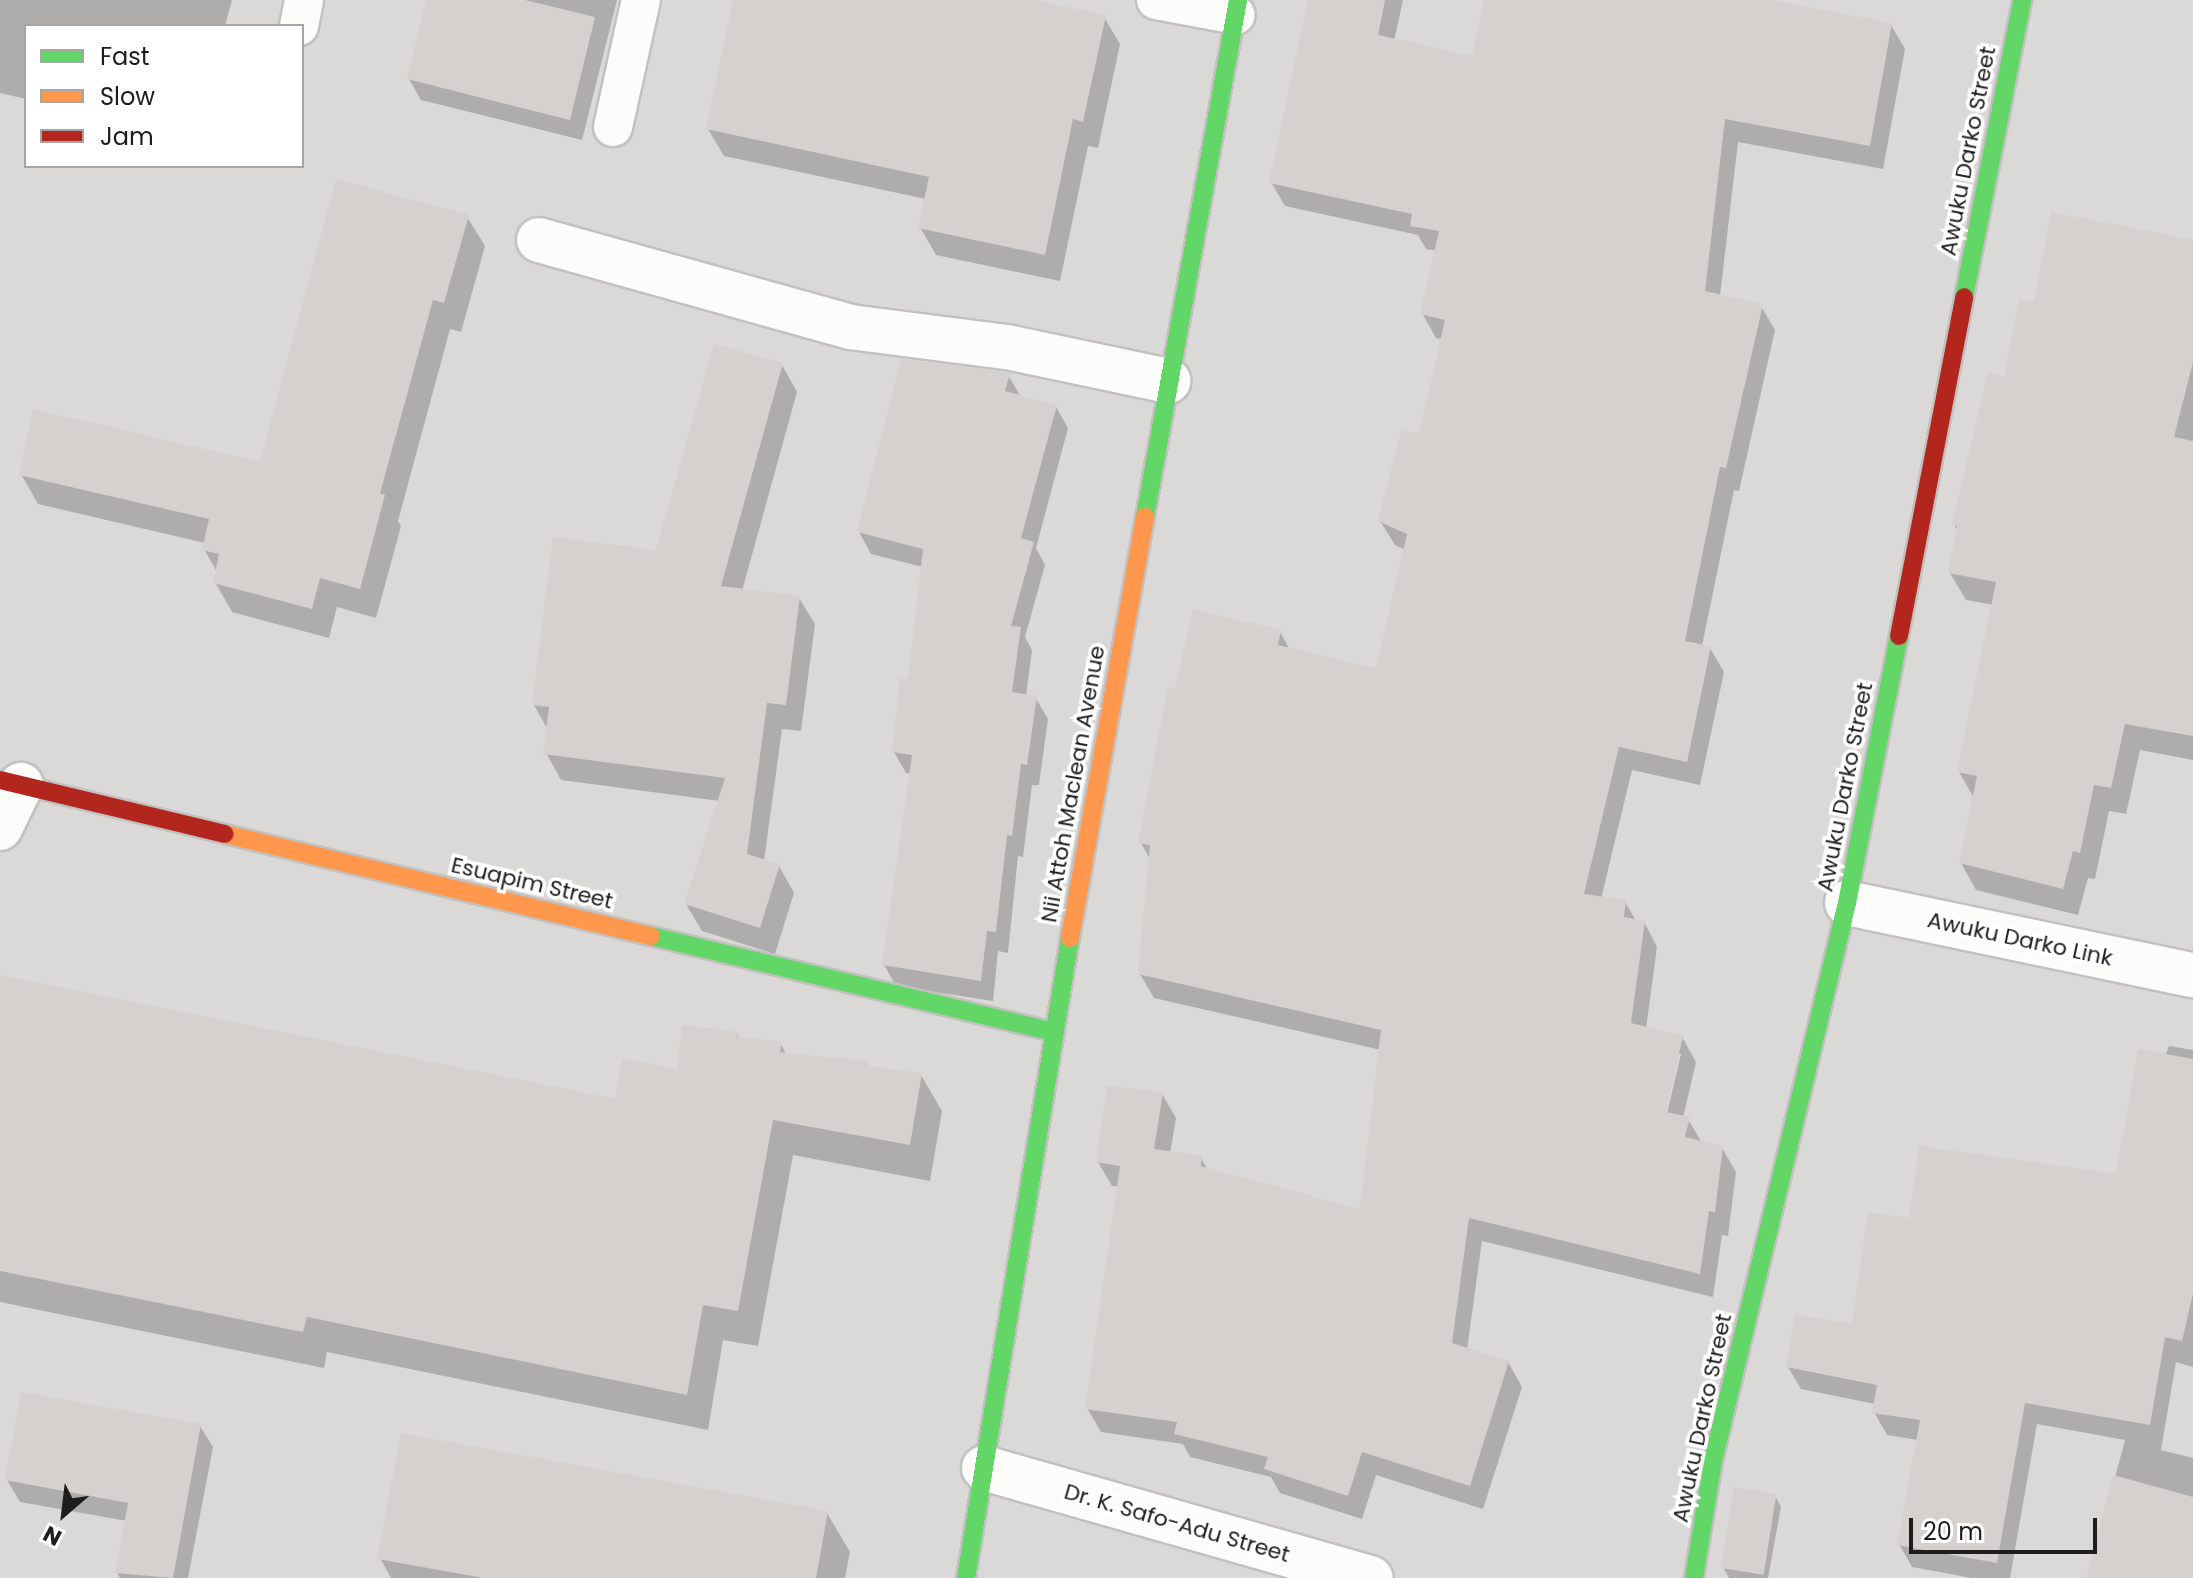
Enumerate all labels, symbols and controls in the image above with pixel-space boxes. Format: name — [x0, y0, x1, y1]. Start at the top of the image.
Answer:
legend — [24, 24, 304, 168]
text: Fast — [100, 40, 150, 73]
street label: Awuku Darko Street — [1935, 44, 2001, 258]
text: Slow — [100, 80, 155, 113]
text: Jam — [100, 120, 154, 153]
street label: Nii Attoh Maclean Avenue — [1036, 643, 1110, 925]
street label: Awuku Darko Street — [1812, 680, 1878, 894]
street label: Esuapim Street — [449, 852, 615, 914]
street label: Awuku Darko Link — [1925, 906, 2115, 972]
street label: Awuku Darko Street — [1667, 1311, 1737, 1525]
north arrow — [24, 1474, 104, 1554]
street label: Dr. K. Safo-Adu Street — [1061, 1478, 1293, 1568]
scale bar — [1913, 1502, 2101, 1552]
text: 20 m — [1923, 1515, 1983, 1548]
text: N — [38, 1518, 67, 1553]

